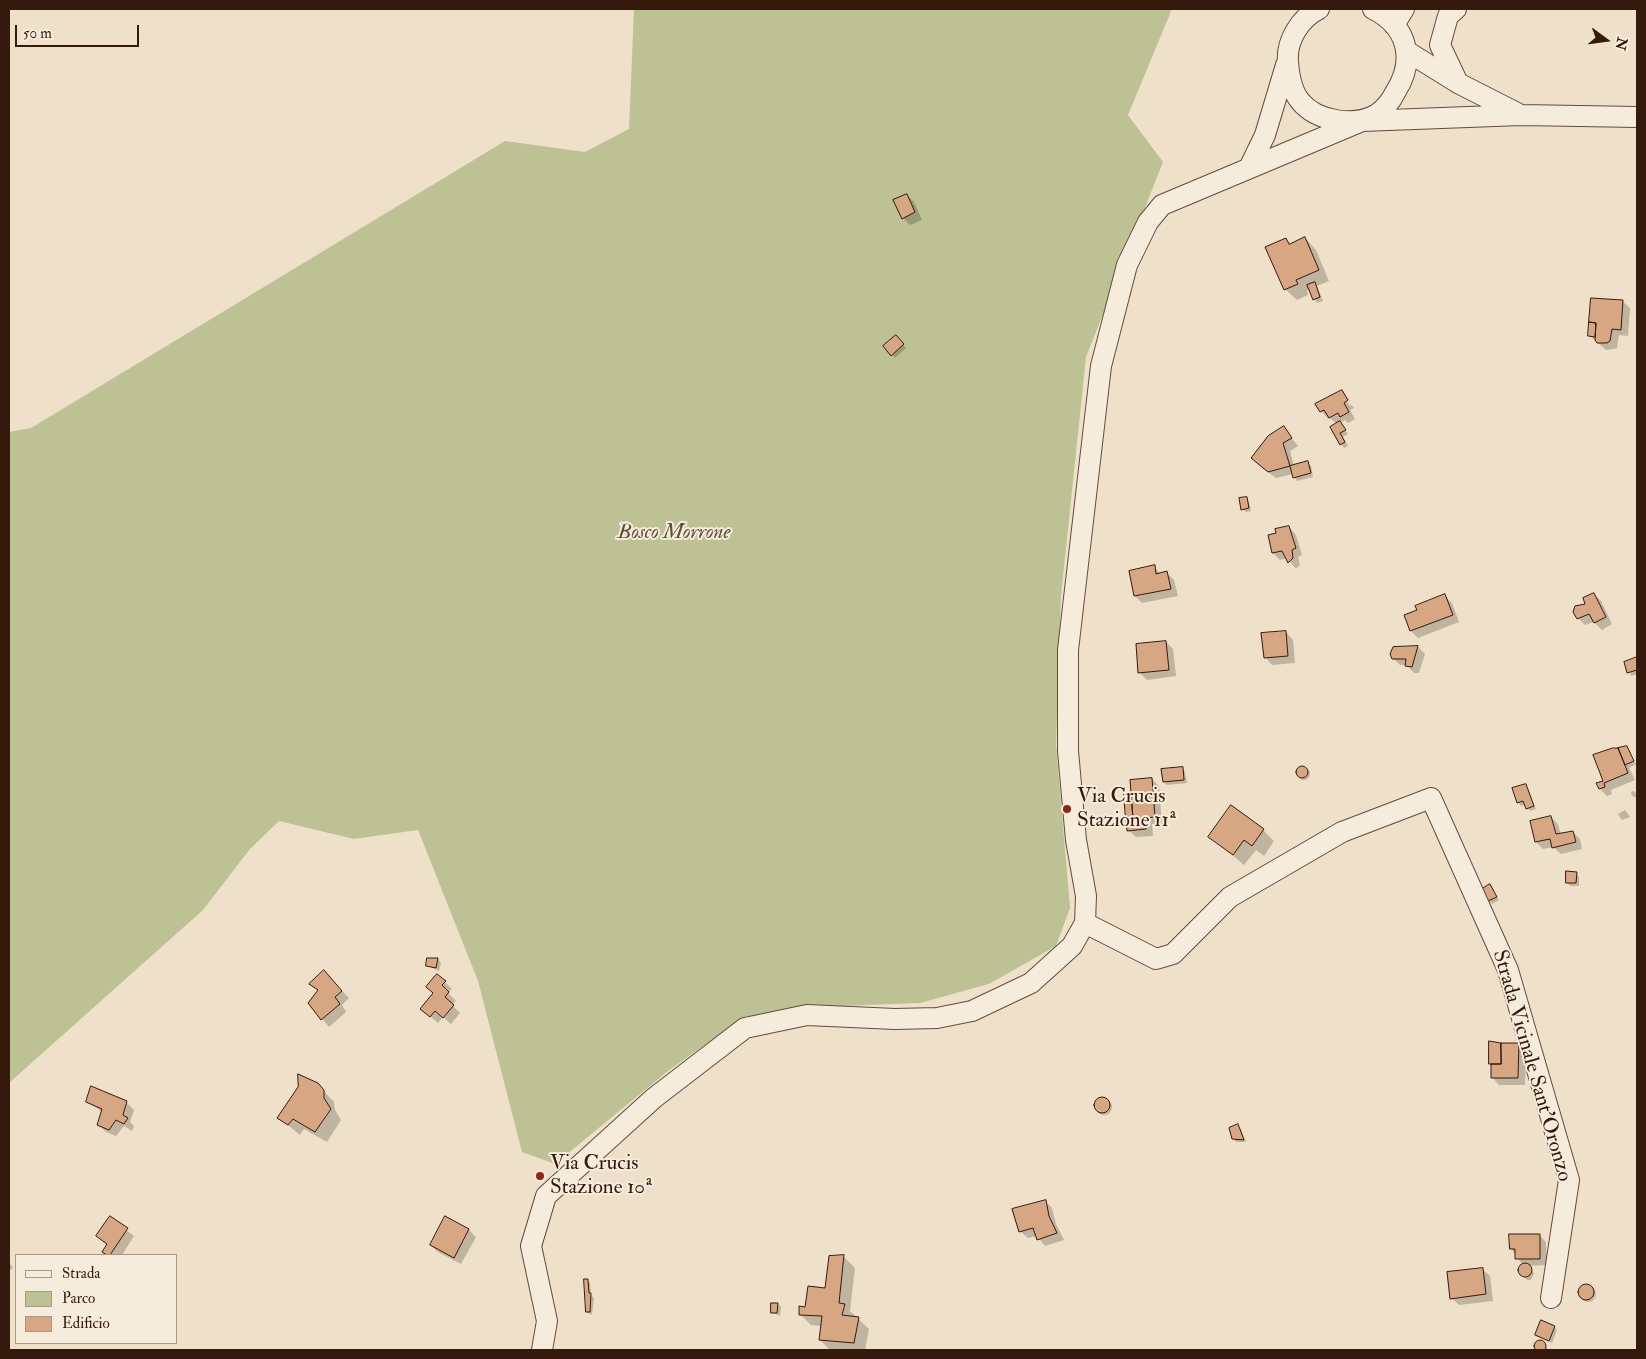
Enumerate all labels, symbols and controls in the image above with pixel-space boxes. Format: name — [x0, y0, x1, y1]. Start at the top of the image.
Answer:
scale bar — [18, 15, 141, 47]
north arrow — [1581, 15, 1631, 65]
text: 50 m — [23, 24, 52, 43]
text: N — [1611, 36, 1631, 52]
park label: Bosco Morrone — [618, 520, 730, 546]
place label: Via Crucis Stazione 11ª — [1077, 784, 1177, 834]
marker: Via Crucis Stazione 11ª — [1061, 803, 1073, 815]
street label: Strada Vicinale Sant'Oronzo — [1486, 947, 1576, 1185]
place label: Via Crucis Stazione 10ª — [550, 1151, 653, 1201]
marker: Via Crucis Stazione 10ª — [534, 1170, 546, 1182]
legend — [15, 1254, 178, 1344]
text: Strada — [62, 1264, 101, 1283]
text: Parco — [62, 1289, 95, 1308]
text: Edificio — [62, 1314, 110, 1333]

